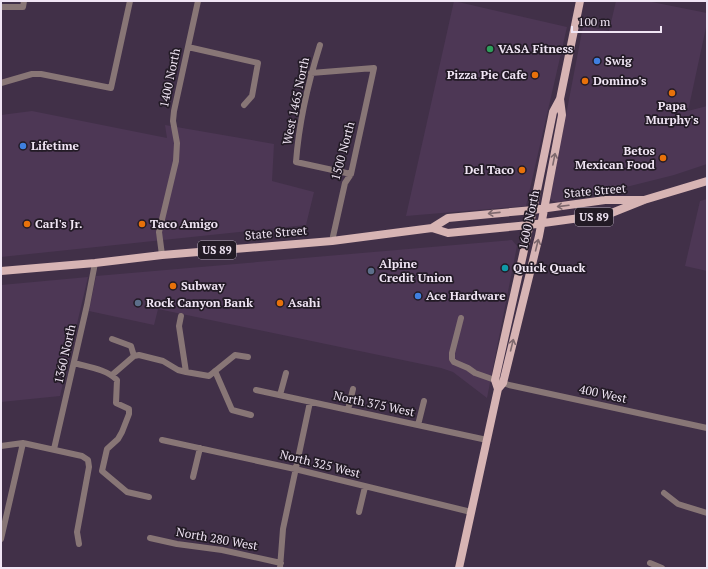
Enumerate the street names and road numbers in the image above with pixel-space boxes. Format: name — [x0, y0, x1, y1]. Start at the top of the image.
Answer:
street label: 1400 North — [156, 47, 183, 109]
street label: West 1465 North — [279, 56, 312, 146]
street label: 1500 North — [328, 120, 358, 182]
street label: State Street — [563, 180, 627, 201]
street label: 1600 North — [515, 189, 542, 251]
road number: US 89 — [575, 208, 613, 226]
street label: State Street — [244, 222, 308, 243]
road number: US 89 — [198, 241, 236, 259]
street label: 1360 North — [50, 323, 79, 385]
street label: 400 West — [578, 381, 629, 406]
street label: North 375 West — [332, 388, 417, 420]
street label: North 325 West — [278, 446, 363, 481]
street label: North 280 West — [175, 524, 260, 553]

